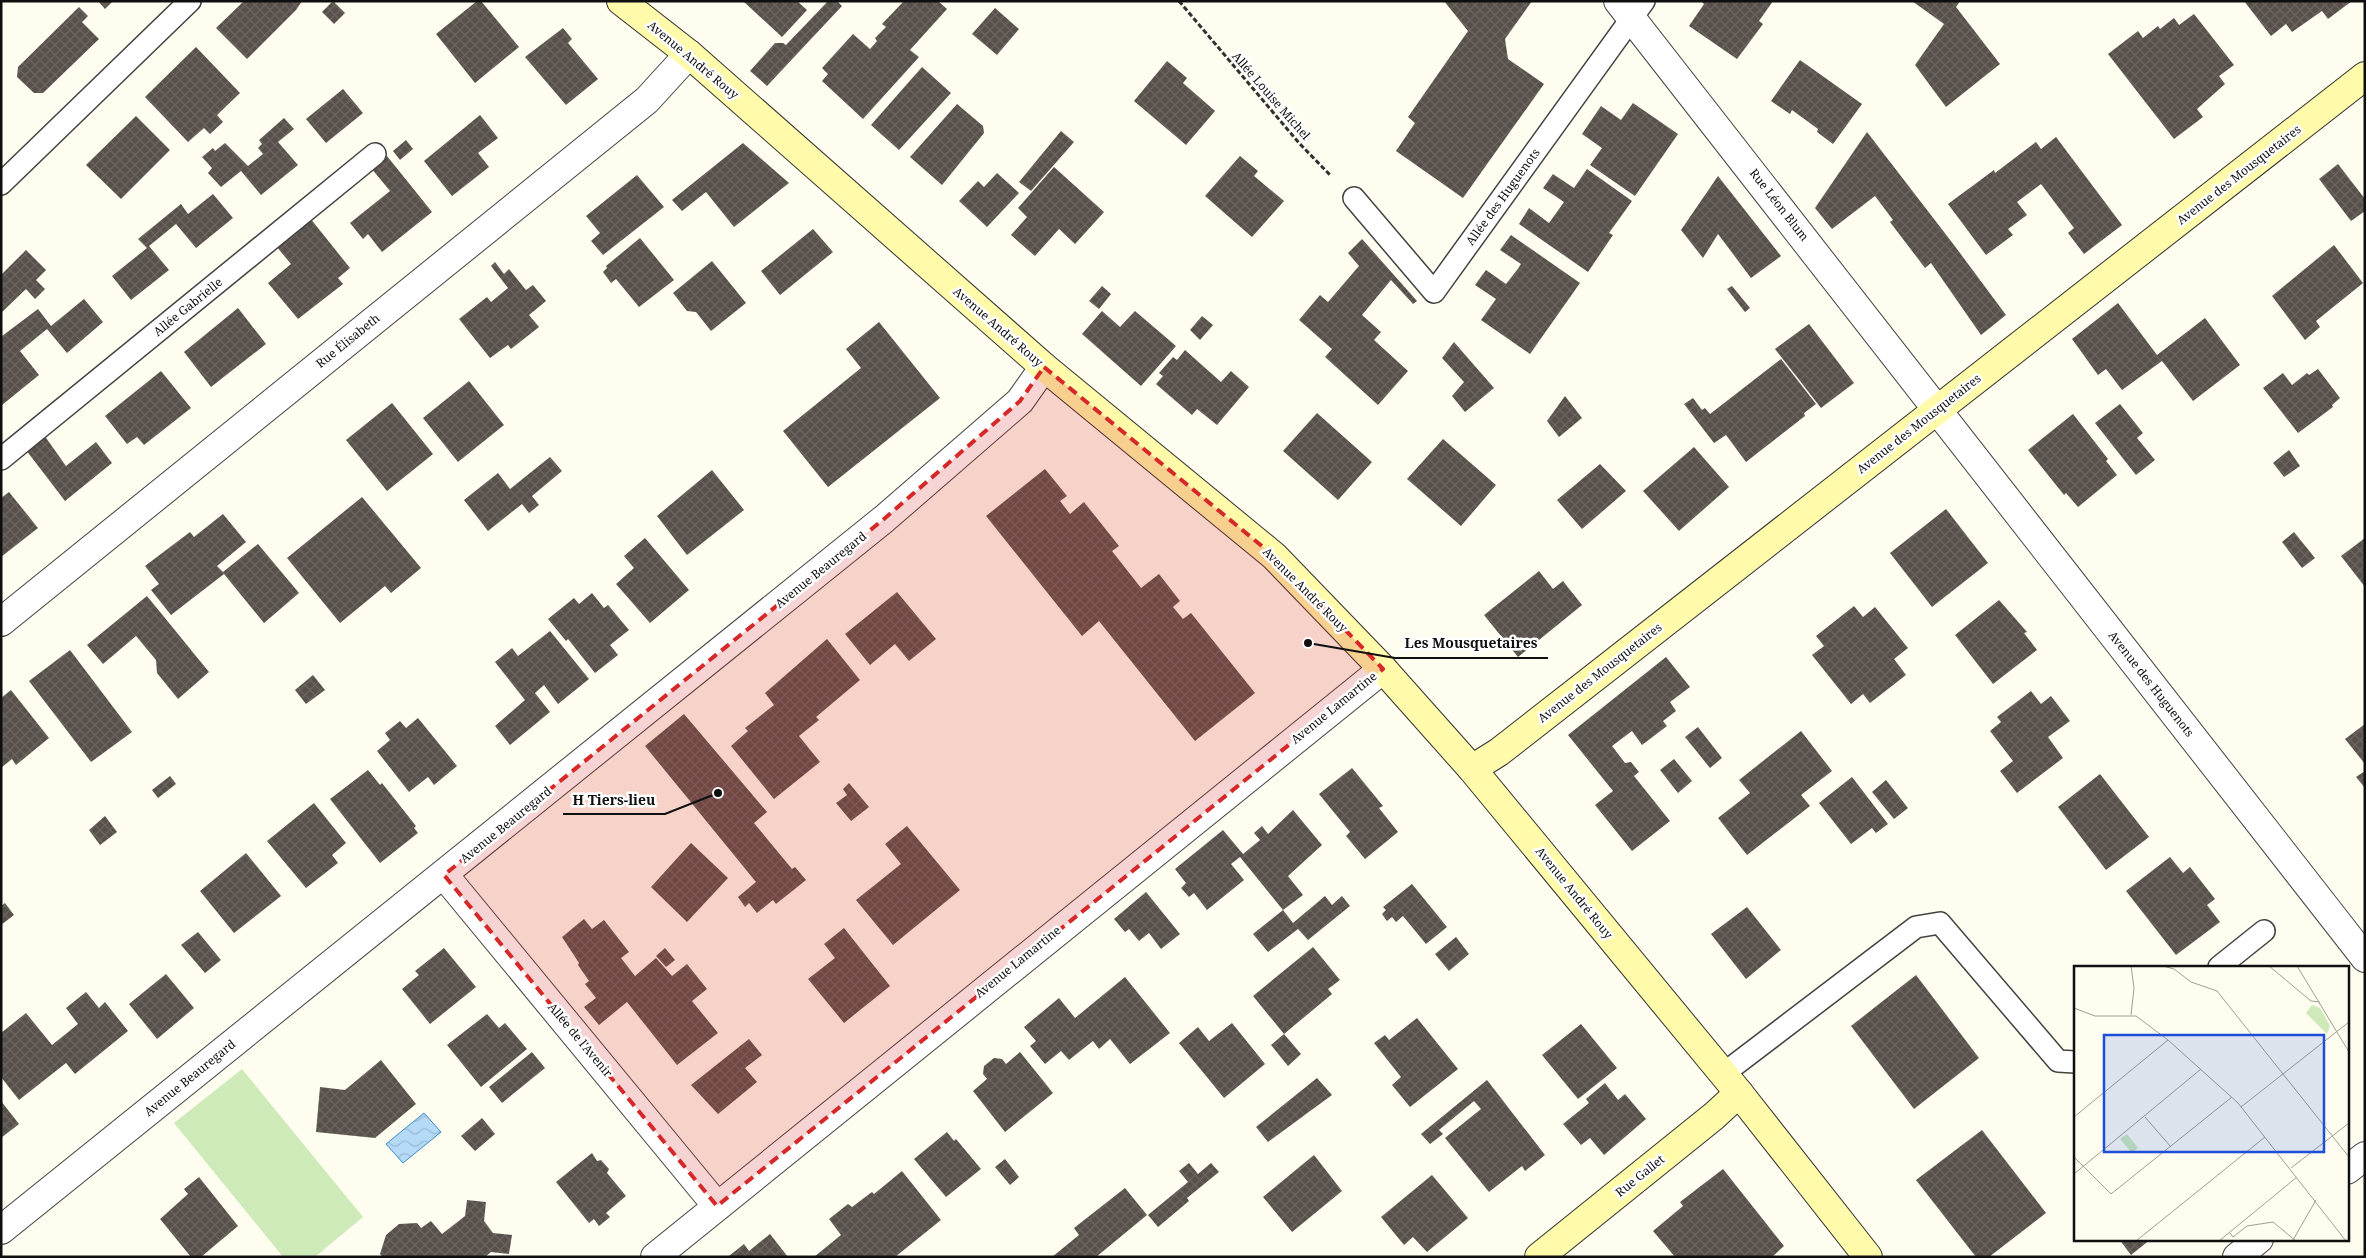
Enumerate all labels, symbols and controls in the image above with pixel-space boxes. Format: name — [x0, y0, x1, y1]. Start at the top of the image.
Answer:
street label: Avenue André Rouy — [644, 16, 743, 103]
street label: Allée Louise Michel — [1228, 48, 1315, 144]
street label: Avenue des Mousquetaires — [2173, 121, 2304, 228]
street label: Allée des Huguenots — [1462, 145, 1544, 249]
street label: Rue Léon Blum — [1746, 165, 1813, 244]
street label: Allée Gabrielle — [150, 273, 226, 340]
street label: Avenue André Rouy — [950, 283, 1047, 371]
street label: Rue Élisabeth — [312, 309, 384, 372]
street label: Avenue des Mousquetaires — [1853, 370, 1984, 477]
street label: Avenue Beauregard — [771, 527, 870, 612]
street label: Avenue André Rouy — [1259, 543, 1352, 636]
street label: Avenue des Mousquetaires — [1534, 619, 1665, 726]
street label: Avenue des Huguenots — [2105, 627, 2198, 740]
callout: Les Mousquetaires — [1395, 629, 1548, 658]
text: Les Mousquetaires — [1404, 633, 1538, 652]
street label: Avenue Lamartine — [1287, 668, 1380, 748]
street label: Avenue Beauregard — [456, 782, 555, 867]
callout: H Tiers-lieu — [563, 785, 665, 814]
text: H Tiers-lieu — [573, 790, 655, 809]
street label: Avenue André Rouy — [1532, 843, 1617, 942]
street label: Avenue Lamartine — [971, 922, 1064, 1002]
inset map — [2074, 966, 2348, 1240]
street label: Allée de l'Avenir — [544, 999, 617, 1081]
street label: Avenue Beauregard — [140, 1035, 239, 1120]
street label: Rue Gallet — [1612, 1151, 1668, 1201]

